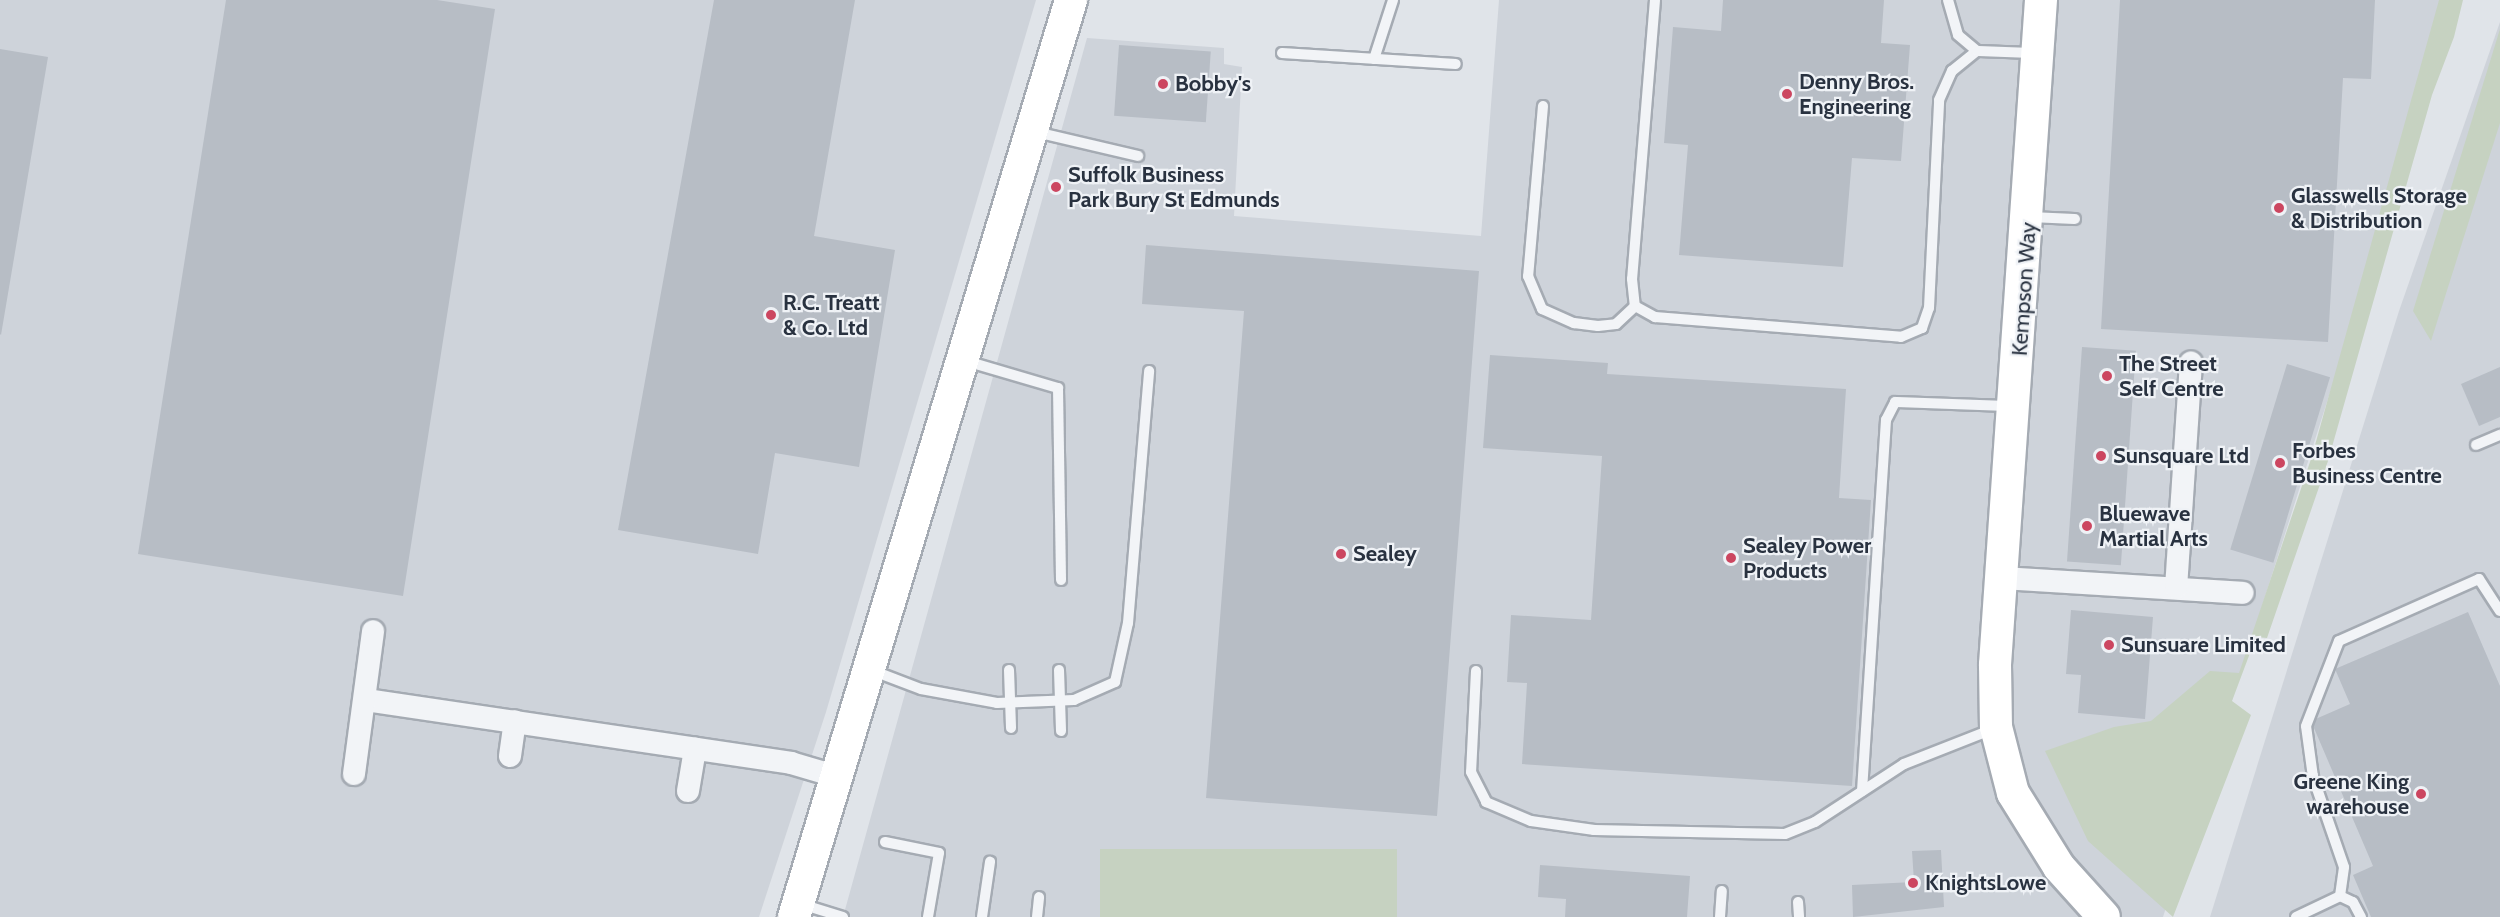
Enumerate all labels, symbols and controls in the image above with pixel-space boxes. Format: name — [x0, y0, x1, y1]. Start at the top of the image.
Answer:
place label: Denny Bros. Engineering — [1799, 68, 1914, 119]
place label: Bobby's — [1175, 71, 1251, 97]
marker: Bobby's — [1156, 77, 1170, 91]
marker: Denny Bros. Engineering — [1780, 87, 1794, 101]
place label: Suffolk Business Park Bury St Edmunds — [1068, 161, 1280, 212]
marker: Suffolk Business Park Bury St Edmunds — [1049, 180, 1063, 194]
place label: Glasswells Storage & Distribution — [2291, 182, 2467, 234]
marker: Glasswells Storage & Distribution — [2272, 201, 2286, 215]
street label: Kempson Way — [2006, 221, 2042, 357]
place label: R.C. Treatt & Co. Ltd — [783, 289, 880, 340]
marker: R.C. Treatt & Co. Ltd — [764, 308, 778, 322]
place label: The Street Self Centre — [2119, 350, 2224, 402]
marker: The Street Self Centre — [2100, 369, 2114, 383]
place label: Forbes Business Centre — [2292, 437, 2442, 488]
place label: Sunsquare Ltd — [2113, 443, 2249, 469]
marker: Sunsquare Ltd — [2094, 449, 2108, 463]
marker: Forbes Business Centre — [2273, 456, 2287, 470]
place label: Bluewave Martial Arts — [2099, 500, 2208, 552]
marker: Bluewave Martial Arts — [2080, 519, 2094, 533]
place label: Sealey Power Products — [1743, 532, 1871, 584]
place label: Sealey — [1353, 541, 1417, 567]
marker: Sealey — [1334, 547, 1348, 561]
marker: Sealey Power Products — [1724, 551, 1738, 565]
place label: Sunsuare Limited — [2121, 632, 2286, 658]
marker: Sunsuare Limited — [2102, 638, 2116, 652]
place label: Greene King warehouse — [2294, 768, 2409, 819]
marker: Greene King warehouse — [2414, 787, 2428, 801]
place label: KnightsLowe — [1925, 870, 2046, 896]
marker: KnightsLowe — [1906, 876, 1920, 890]

